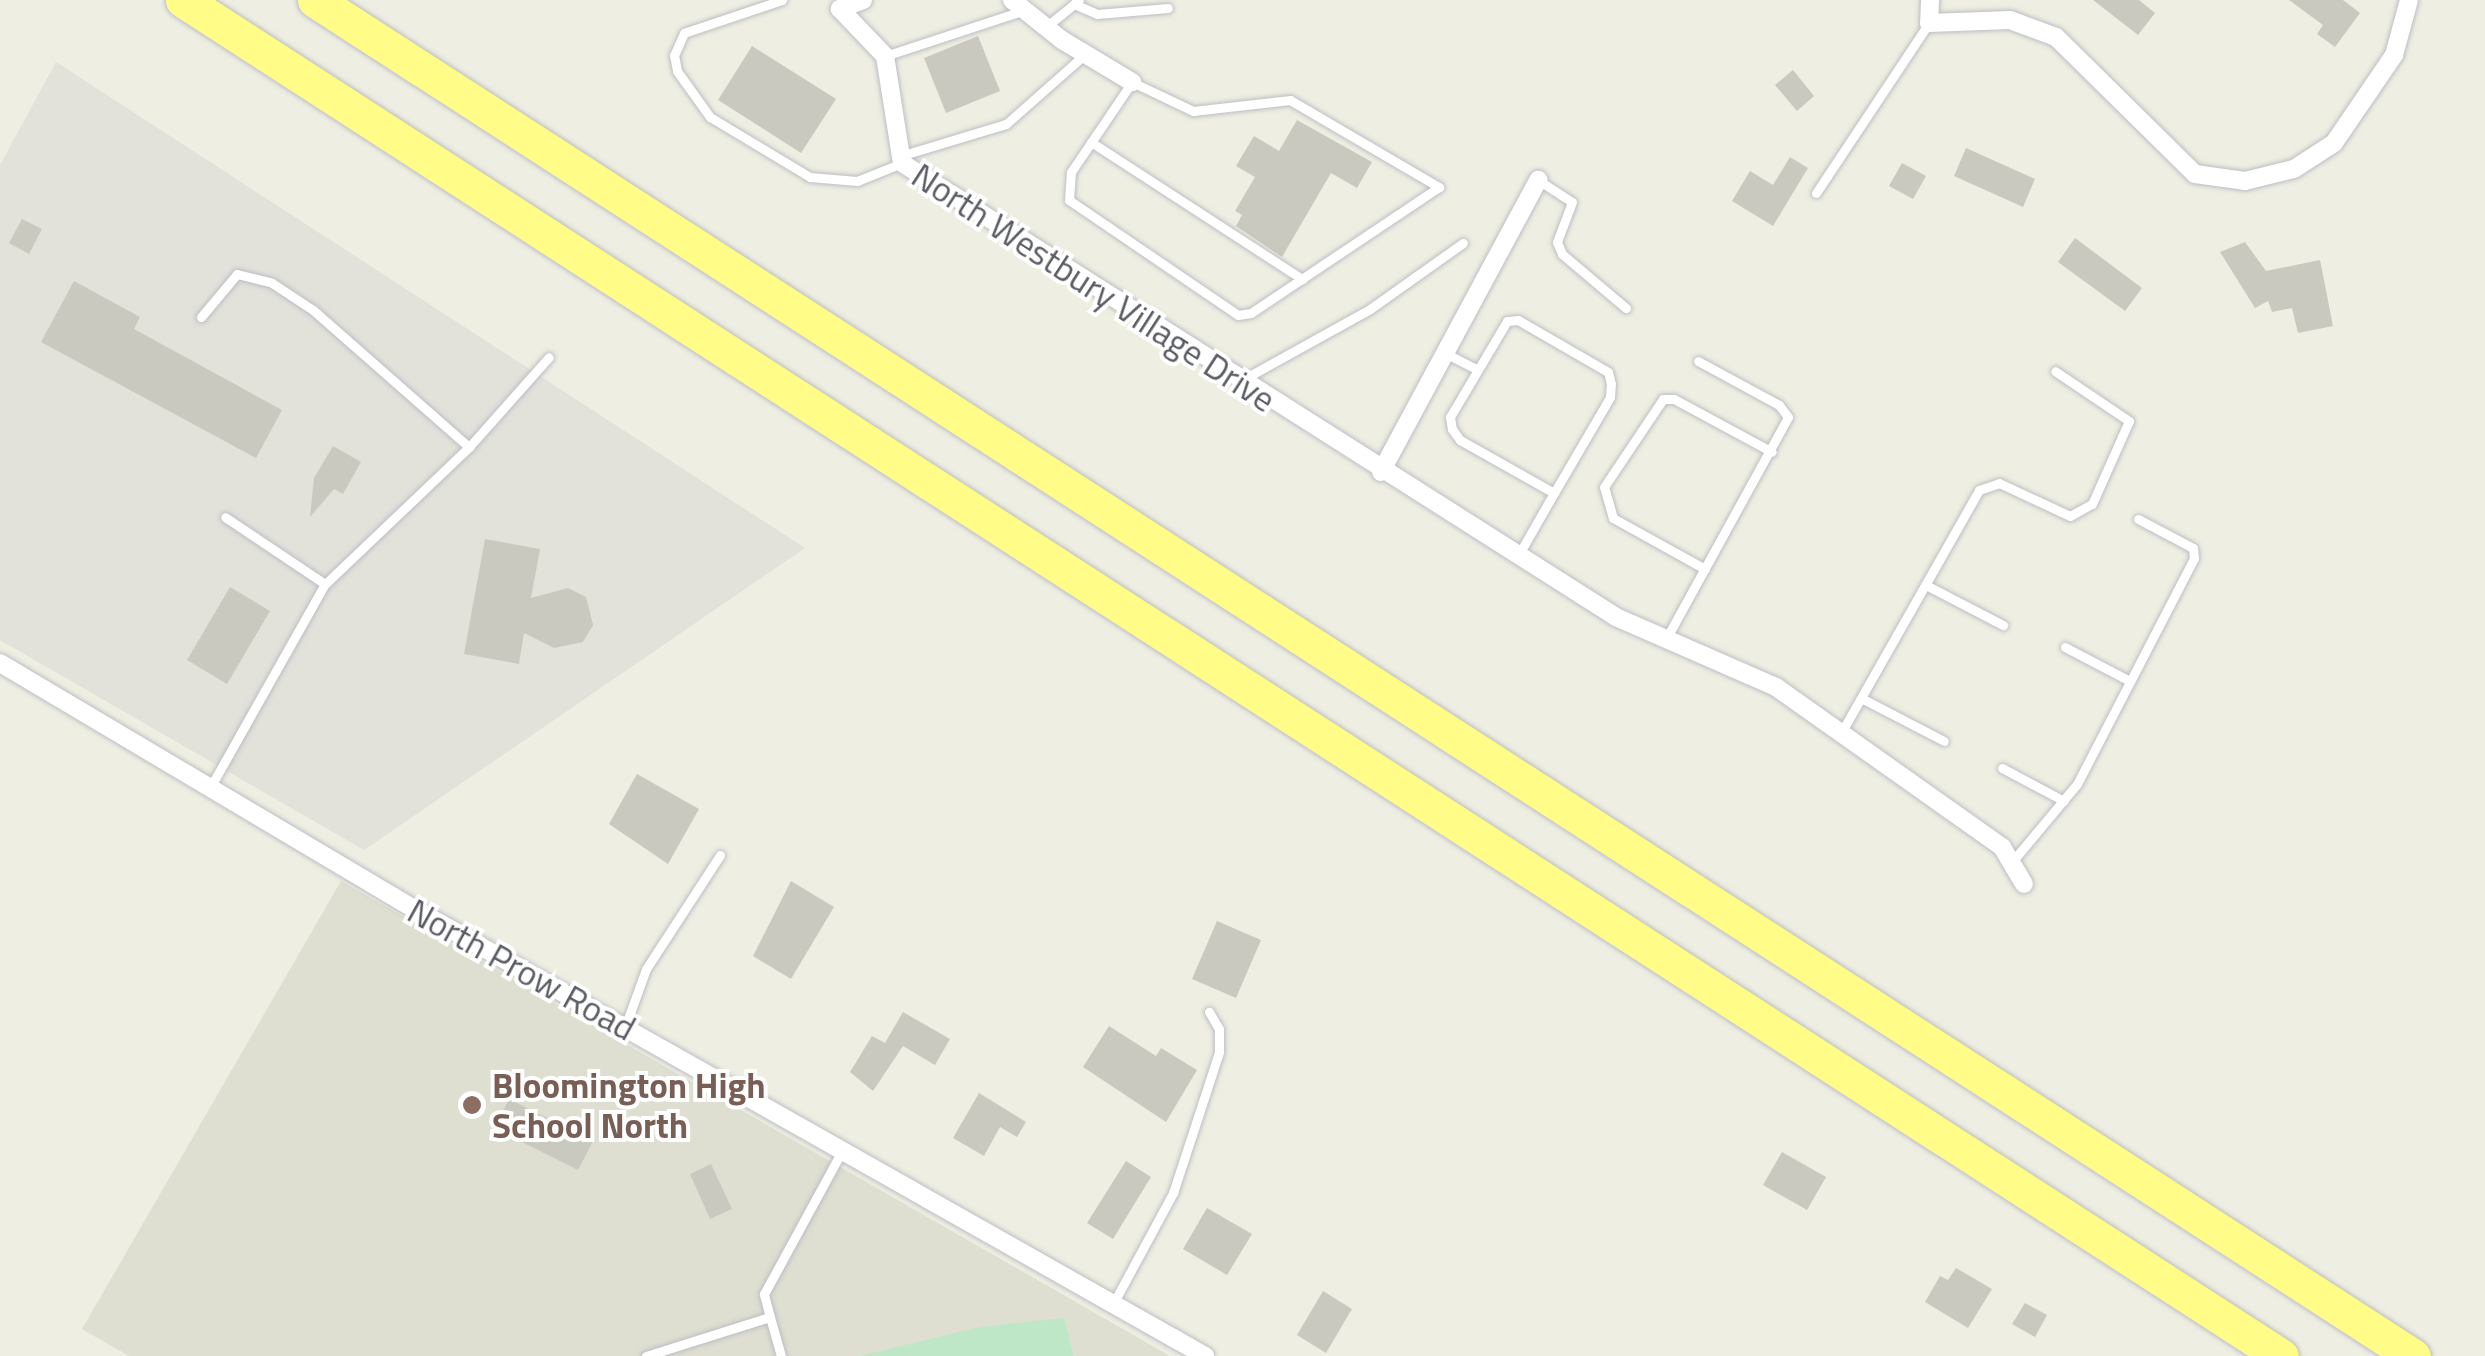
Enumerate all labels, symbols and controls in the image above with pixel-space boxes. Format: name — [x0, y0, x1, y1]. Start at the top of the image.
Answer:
street label: North Westbury Village Drive — [904, 154, 1284, 420]
street label: North Prow Road — [401, 889, 643, 1049]
place label: Bloomington High School North — [492, 1064, 766, 1146]
marker: Bloomington High School North — [461, 1094, 483, 1116]

